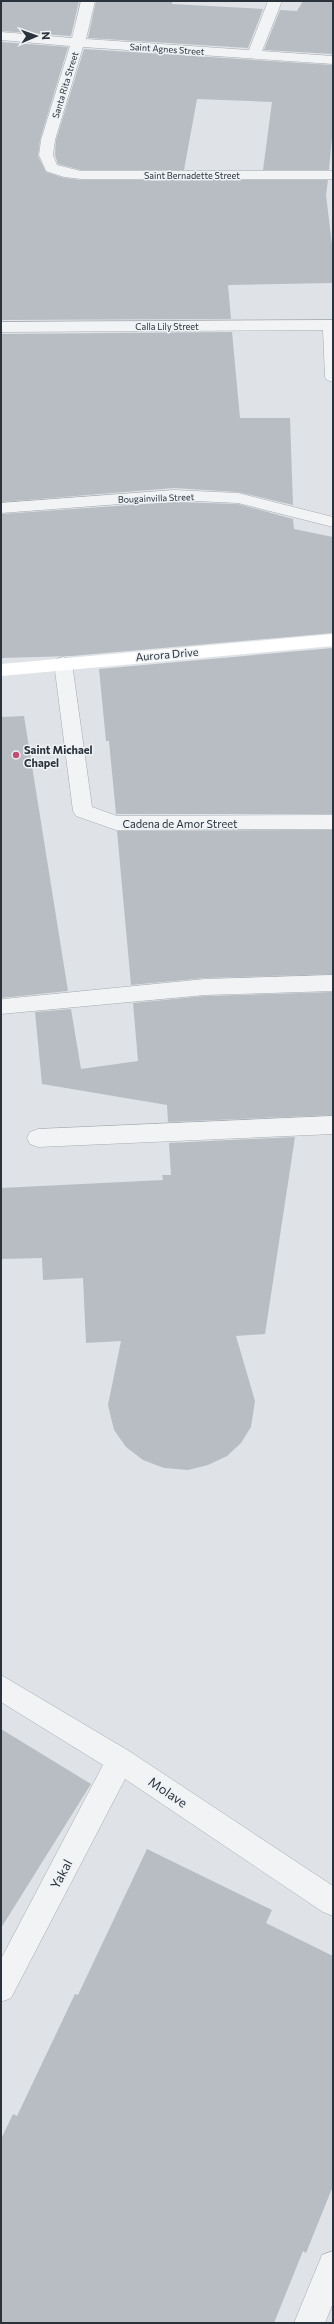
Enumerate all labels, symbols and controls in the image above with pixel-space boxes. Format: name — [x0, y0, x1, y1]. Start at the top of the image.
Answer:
north arrow — [16, 16, 56, 56]
text: N — [40, 31, 53, 40]
street label: Saint Agnes Street — [129, 41, 205, 57]
street label: Santa Rita Street — [50, 50, 80, 120]
street label: Saint Bernadette Street — [144, 170, 240, 181]
street label: Calla Lily Street — [135, 321, 199, 332]
street label: Bougainvilla Street — [118, 491, 195, 505]
street label: Aurora Drive — [135, 645, 199, 663]
place label: Saint Michael Chapel — [24, 743, 93, 769]
marker: Saint Michael Chapel — [11, 750, 21, 760]
street label: Cadena de Amor Street — [122, 817, 238, 830]
street label: Molave — [146, 1773, 191, 1811]
street label: Yakal — [47, 1857, 75, 1891]

